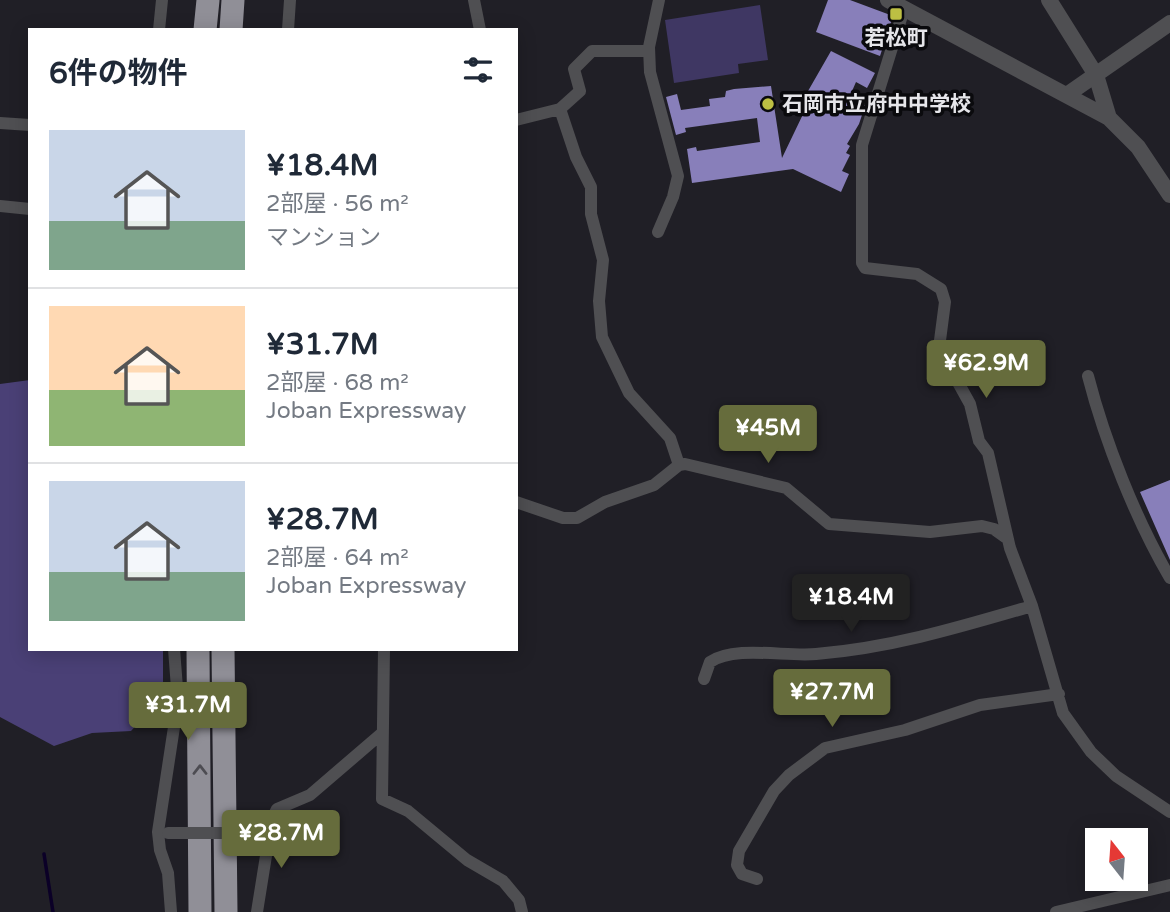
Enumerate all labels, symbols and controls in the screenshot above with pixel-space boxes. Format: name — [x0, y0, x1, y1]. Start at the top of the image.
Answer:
marker: 若松町 — [888, 6, 904, 22]
place label: 若松町 — [865, 26, 928, 51]
icon: filters — [459, 51, 497, 89]
text: 6件の物件 — [49, 55, 188, 92]
place label: 石岡市立府中中学校 — [782, 92, 971, 117]
marker: 石岡市立府中中学校 — [760, 96, 776, 112]
text: ¥18.4M — [266, 147, 378, 184]
icon: home — [105, 158, 189, 242]
text: 2部屋 · 56 m² — [266, 190, 409, 218]
text: マンション — [266, 224, 381, 252]
text: ¥31.7M — [266, 326, 379, 363]
icon: home — [105, 334, 189, 418]
pin: ¥62.9M — [929, 340, 1043, 400]
text: ¥62.9M — [943, 349, 1029, 377]
text: 2部屋 · 68 m² — [266, 369, 409, 397]
text: Joban Expressway — [266, 397, 466, 425]
pin: ¥45M — [727, 406, 809, 465]
text: ¥45M — [735, 414, 801, 442]
text: ¥28.7M — [266, 501, 379, 538]
icon: home — [105, 509, 189, 593]
text: 2部屋 · 64 m² — [266, 544, 409, 572]
text: Joban Expressway — [266, 572, 466, 600]
pin: ¥18.4M — [794, 574, 908, 634]
text: ¥18.4M — [808, 583, 894, 611]
pin: ¥27.7M — [775, 670, 889, 729]
text: ¥27.7M — [789, 678, 875, 706]
pin: ¥31.7M — [131, 682, 245, 742]
text: ¥31.7M — [145, 691, 231, 719]
one-way arrow — [192, 765, 208, 775]
pin: ¥28.7M — [224, 810, 338, 870]
text: ¥28.7M — [238, 819, 324, 847]
north arrow — [1085, 828, 1148, 891]
map controls — [1085, 828, 1148, 891]

